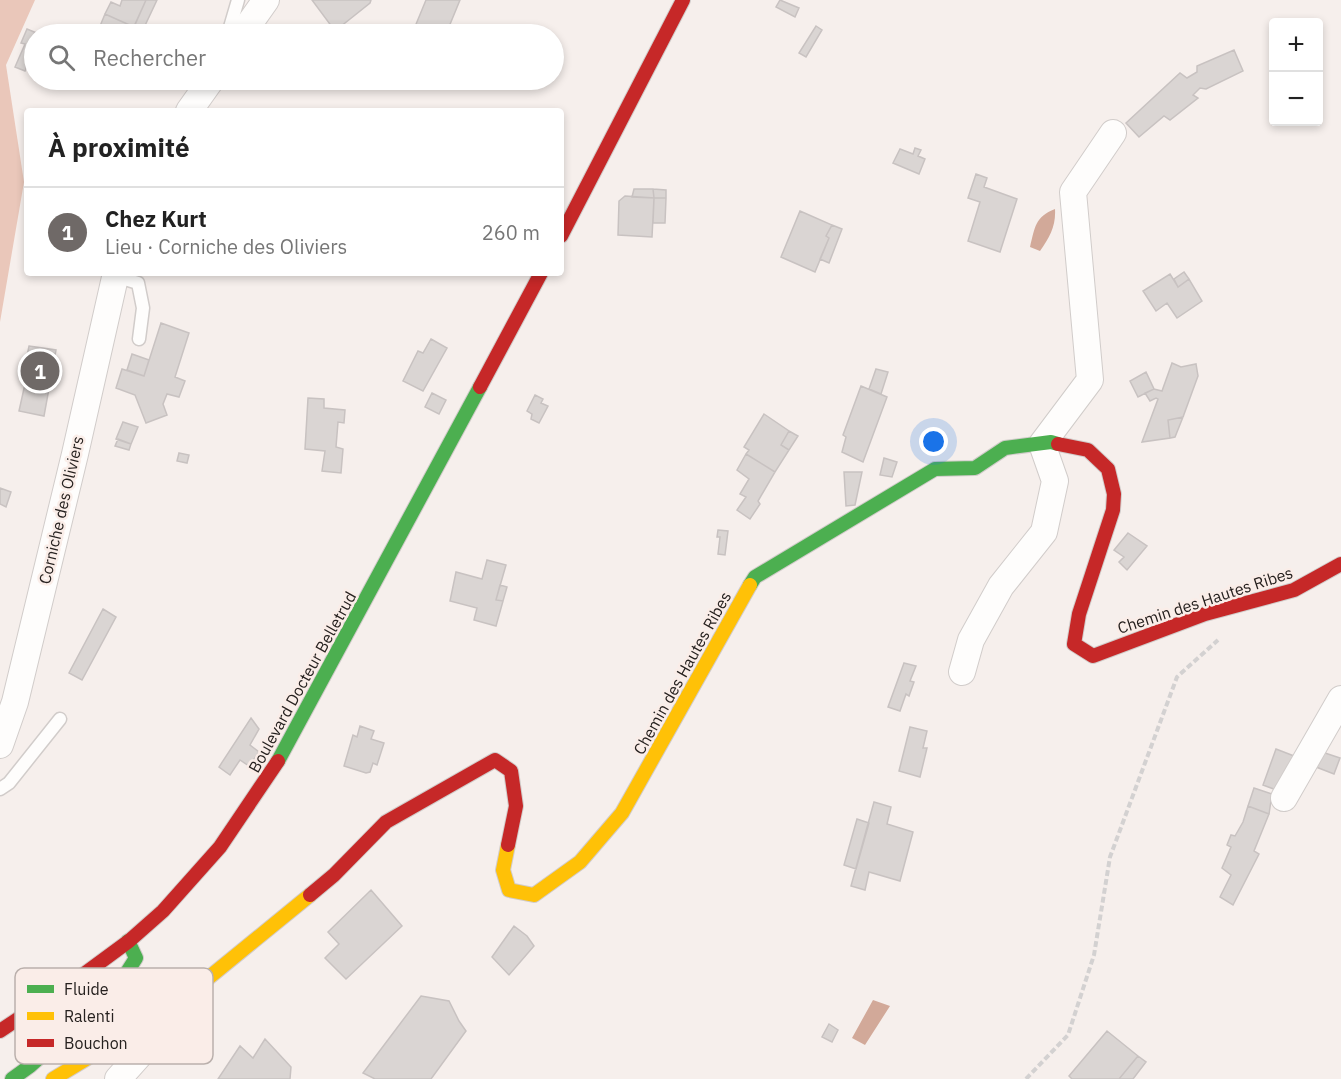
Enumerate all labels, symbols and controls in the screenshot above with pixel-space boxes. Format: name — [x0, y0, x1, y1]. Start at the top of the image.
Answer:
map controls — [1269, 18, 1323, 126]
button: + — [1269, 18, 1323, 72]
search box — [24, 24, 564, 90]
icon: search — [45, 41, 78, 74]
text: Rechercher — [93, 43, 206, 72]
button: − — [1269, 72, 1323, 126]
text: À proximité — [48, 130, 190, 164]
text: Chez Kurt — [105, 204, 207, 233]
text: 1 — [62, 219, 74, 246]
text: 260 m — [482, 219, 540, 246]
text: Lieu · Corniche des Oliviers — [105, 233, 347, 260]
pin: 1 — [20, 348, 60, 394]
your location — [919, 427, 948, 456]
street label: Corniche des Oliviers — [34, 434, 88, 586]
street label: Chemin des Hautes Ribes — [1115, 562, 1295, 638]
street label: Boulevard Docteur Belletrud — [244, 588, 360, 776]
street label: Chemin des Hautes Ribes — [629, 588, 735, 758]
legend — [15, 968, 213, 1064]
text: Fluide — [64, 979, 109, 999]
text: Ralenti — [64, 1006, 114, 1026]
text: Bouchon — [64, 1033, 128, 1053]

